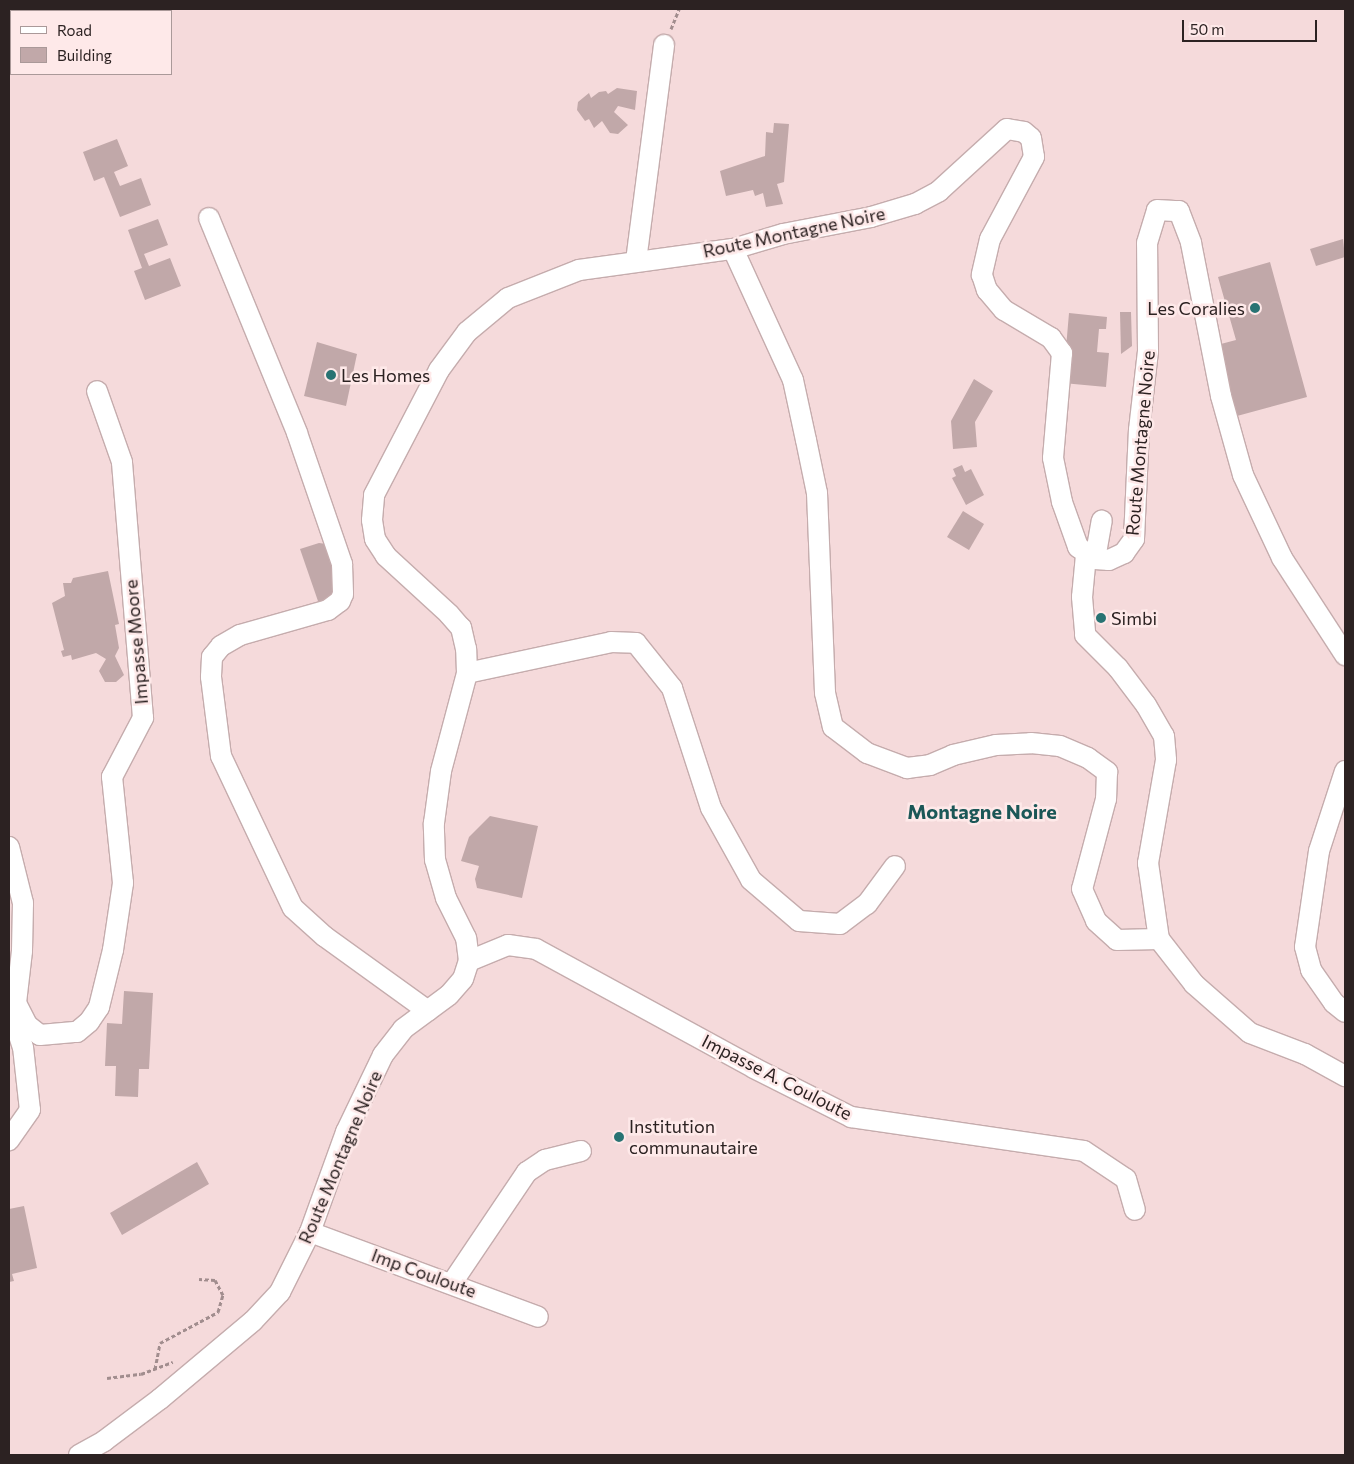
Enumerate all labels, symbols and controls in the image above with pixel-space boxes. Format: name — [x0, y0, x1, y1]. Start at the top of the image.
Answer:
legend — [10, 10, 172, 75]
scale bar — [1184, 10, 1319, 42]
text: 50 m — [1190, 20, 1224, 38]
text: Road — [57, 21, 92, 39]
text: Building — [57, 46, 112, 64]
street label: Route Montagne Noire — [701, 202, 887, 262]
place label: Les Coralies — [1147, 297, 1245, 319]
marker: Les Coralies — [1249, 302, 1261, 314]
street label: Route Montagne Noire — [1121, 349, 1159, 537]
place label: Les Homes — [341, 364, 430, 386]
marker: Les Homes — [325, 369, 337, 381]
street label: Impasse Moore — [120, 579, 152, 705]
place label: Simbi — [1111, 607, 1157, 629]
marker: Simbi — [1095, 612, 1107, 624]
district label: Montagne Noire — [907, 799, 1057, 823]
street label: Impasse A. Couloute — [698, 1030, 856, 1124]
street label: Route Montagne Noire — [294, 1067, 386, 1247]
place label: Institution communautaire — [629, 1116, 758, 1158]
marker: Institution communautaire — [613, 1131, 625, 1143]
street label: Imp Couloute — [369, 1244, 479, 1302]

